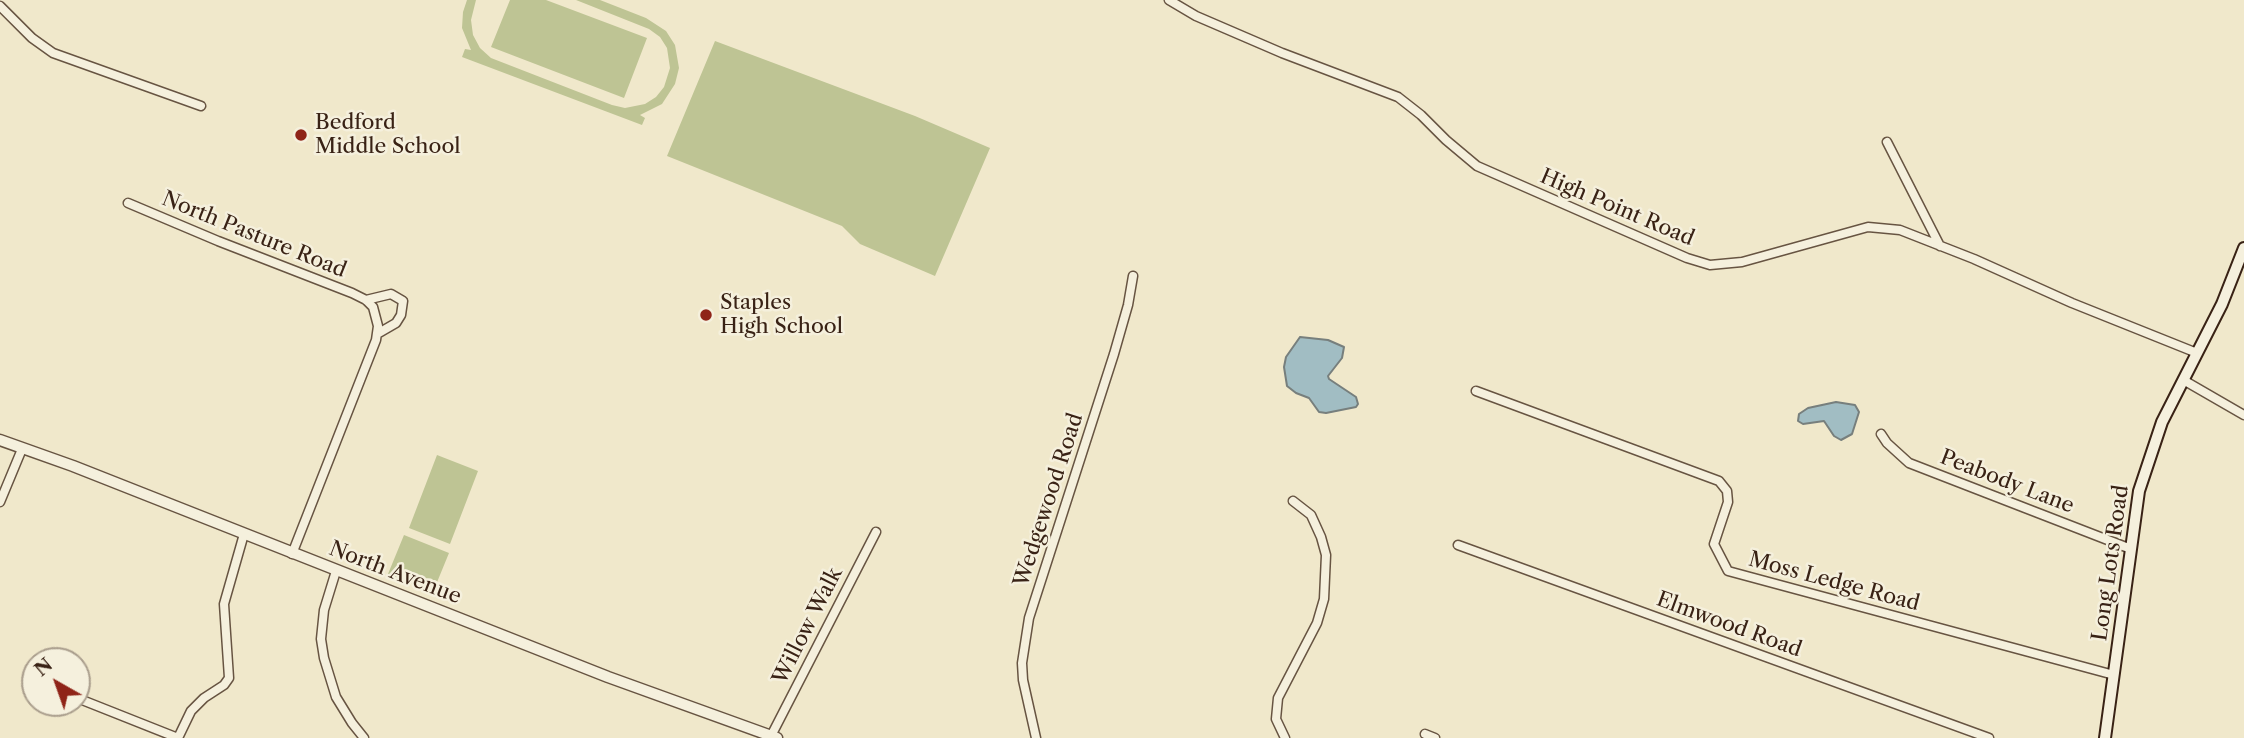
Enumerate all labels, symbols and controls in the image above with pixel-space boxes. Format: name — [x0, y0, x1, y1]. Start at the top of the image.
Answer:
place label: Bedford Middle School — [315, 110, 460, 160]
marker: Bedford Middle School — [293, 127, 309, 143]
street label: High Point Road — [1536, 164, 1698, 252]
street label: North Pasture Road — [158, 186, 350, 284]
place label: Staples High School — [720, 290, 843, 340]
marker: Staples High School — [698, 307, 714, 323]
street label: Wedgewood Road — [1009, 410, 1089, 590]
street label: Peabody Lane — [1937, 445, 2077, 519]
street label: Long Lots Road — [2088, 483, 2134, 643]
street label: North Avenue — [325, 536, 465, 610]
street label: Moss Ledge Road — [1746, 547, 1922, 617]
street label: Willow Walk — [768, 563, 848, 689]
street label: Elmwood Road — [1653, 587, 1805, 663]
north arrow — [21, 647, 91, 717]
text: N — [30, 653, 57, 681]

